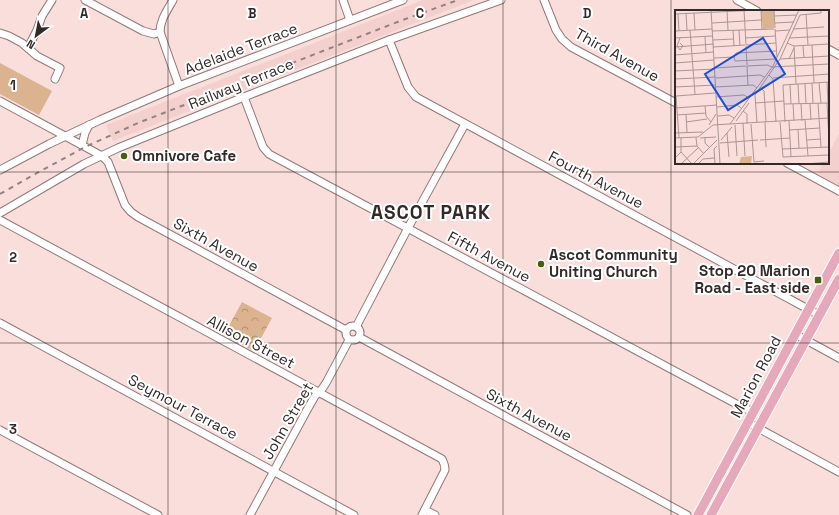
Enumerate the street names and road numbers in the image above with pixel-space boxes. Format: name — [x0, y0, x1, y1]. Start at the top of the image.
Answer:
street label: Adelaide Terrace — [182, 18, 300, 79]
street label: Third Avenue — [572, 24, 663, 86]
street label: Railway Terrace — [185, 54, 296, 113]
street label: Fourth Avenue — [545, 147, 647, 213]
street label: Sixth Avenue — [170, 213, 262, 276]
street label: Fifth Avenue — [445, 227, 534, 286]
street label: Allison Street — [204, 311, 298, 373]
street label: Marion Road — [726, 333, 785, 421]
street label: Seymour Terrace — [125, 370, 241, 443]
street label: John Street — [258, 379, 317, 463]
street label: Sixth Avenue — [483, 384, 576, 445]

